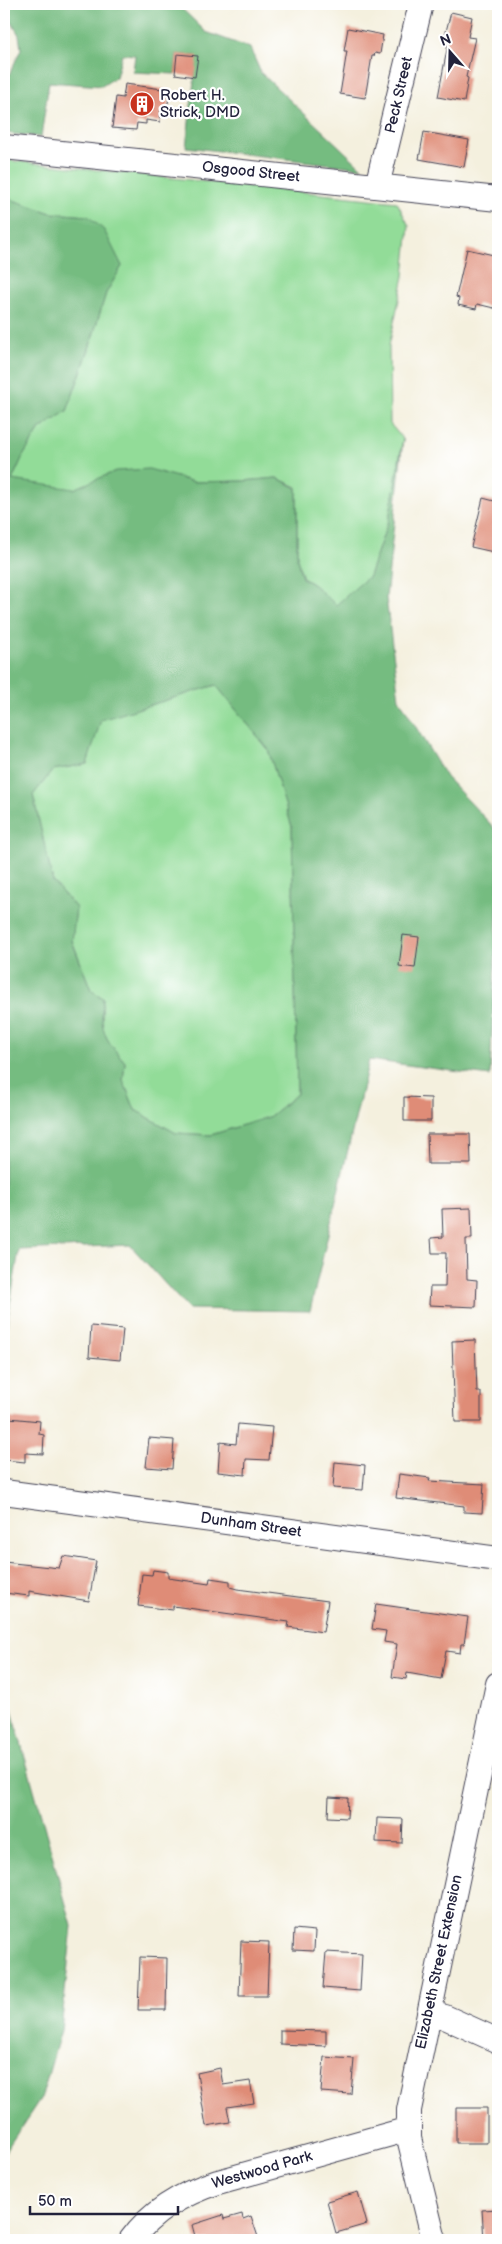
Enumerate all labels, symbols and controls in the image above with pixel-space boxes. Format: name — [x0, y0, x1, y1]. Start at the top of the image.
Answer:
north arrow — [424, 28, 474, 78]
text: N — [438, 30, 454, 50]
street label: Peck Street — [381, 54, 417, 135]
place label: Robert H. Strick, DMD — [160, 86, 240, 122]
building icon: Robert H. Strick, DMD — [129, 91, 155, 117]
street label: Osgood Street — [201, 157, 301, 187]
street label: Dunham Street — [199, 1509, 303, 1542]
street label: Elizabeth Street Extension — [411, 1873, 467, 2051]
street label: Westwood Park — [210, 2146, 315, 2193]
scale bar — [30, 2184, 178, 2216]
text: 50 m — [38, 2192, 72, 2211]

